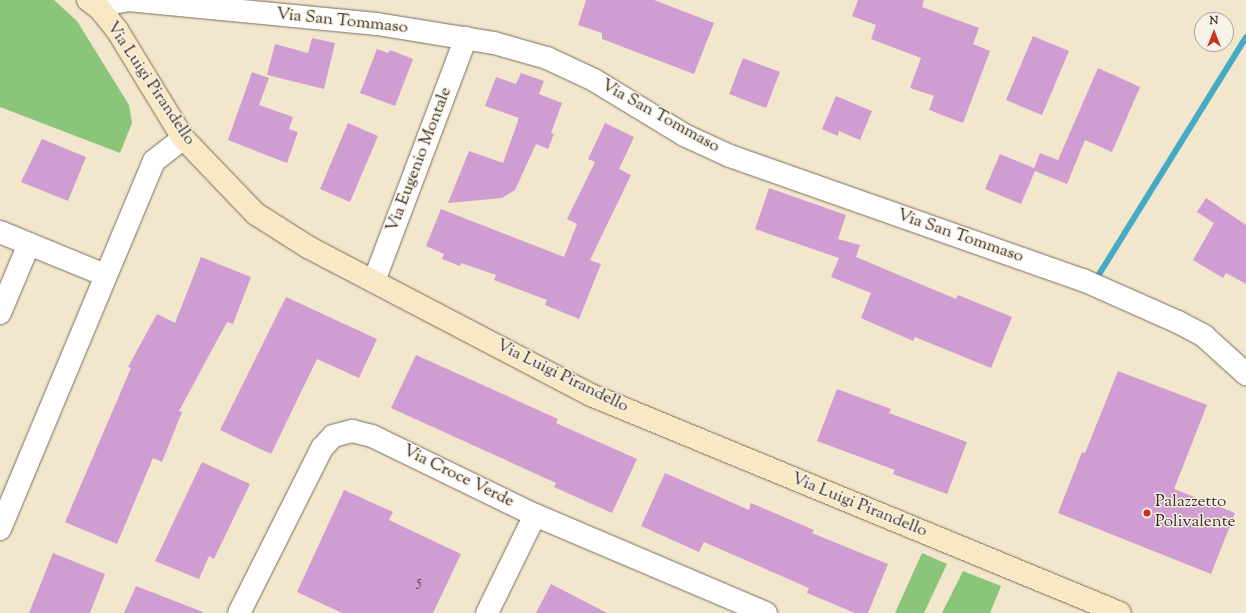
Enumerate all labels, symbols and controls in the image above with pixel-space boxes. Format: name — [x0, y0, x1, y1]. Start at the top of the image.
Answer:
street label: Via San Tommaso — [275, 5, 409, 39]
north arrow — [1194, 12, 1234, 52]
text: N — [1210, 13, 1218, 29]
street label: Via Luigi Pirandello — [101, 18, 199, 150]
street label: Via San Tommaso — [597, 76, 723, 158]
street label: Via Eugenio Montale — [383, 85, 457, 235]
street label: Via San Tommaso — [894, 206, 1026, 268]
street label: Via Luigi Pirandello — [493, 336, 631, 418]
street label: Via Croce Verde — [399, 441, 517, 513]
street label: Via Luigi Pirandello — [788, 469, 930, 543]
place label: Palazzetto Polivalente — [1155, 493, 1235, 533]
marker: Palazzetto Polivalente — [1142, 508, 1152, 518]
house number: 5 — [416, 574, 422, 592]

